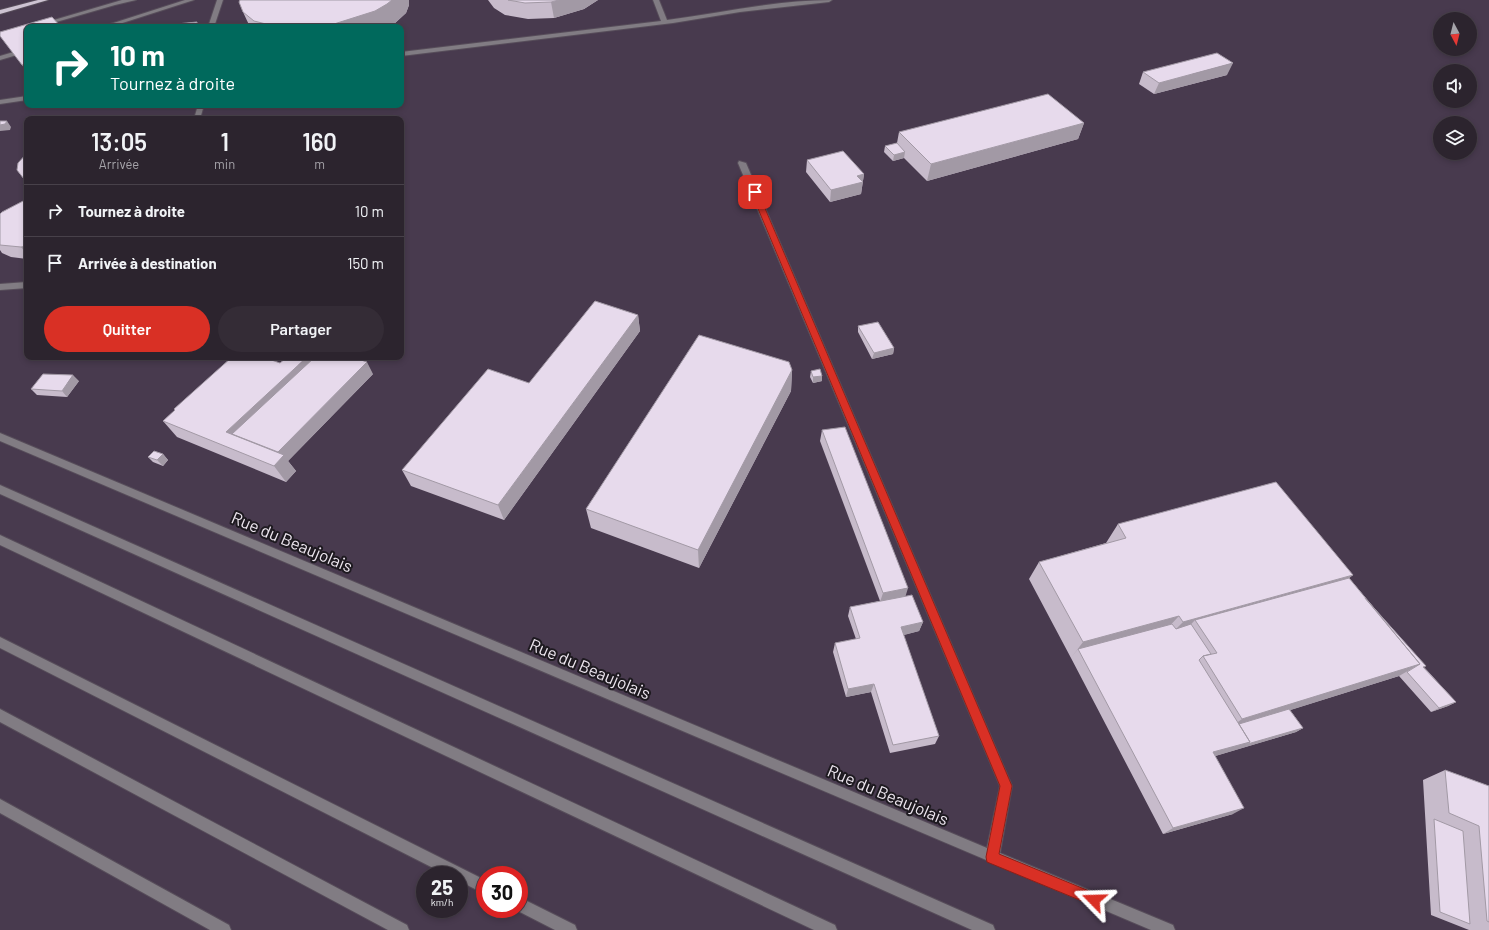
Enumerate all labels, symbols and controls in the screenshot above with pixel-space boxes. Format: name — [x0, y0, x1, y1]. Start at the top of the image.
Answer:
north arrow — [1433, 12, 1477, 56]
map controls — [1433, 12, 1477, 160]
text: 10 m — [110, 38, 165, 72]
icon: right — [44, 40, 96, 92]
button: sound — [1433, 64, 1477, 108]
text: Tournez à droite — [110, 72, 235, 94]
button: layers — [1433, 116, 1477, 160]
text: 13:05 — [91, 127, 147, 156]
text: 1 — [220, 127, 229, 156]
text: 160 — [302, 127, 337, 156]
text: Arrivée — [99, 156, 139, 172]
text: min — [214, 156, 235, 172]
text: m — [314, 156, 325, 172]
pin — [738, 175, 772, 209]
icon: arrive — [744, 181, 766, 203]
icon: right — [44, 200, 66, 222]
text: Tournez à droite — [78, 202, 185, 220]
text: 10 m — [355, 202, 384, 220]
icon: arrive — [44, 252, 66, 274]
text: Arrivée à destination — [78, 254, 217, 272]
text: 150 m — [347, 254, 384, 272]
button: Quitter — [44, 306, 210, 352]
button: Partager — [218, 306, 384, 352]
street label: Rue du Beaujolais — [229, 507, 356, 576]
street label: Rue du Beaujolais — [527, 634, 654, 703]
street label: Rue du Beaujolais — [825, 760, 952, 829]
speed limit sign: 30 — [476, 866, 528, 918]
text: 25 — [431, 875, 453, 899]
position arrow — [1073, 879, 1115, 921]
text: km/h — [431, 896, 453, 908]

